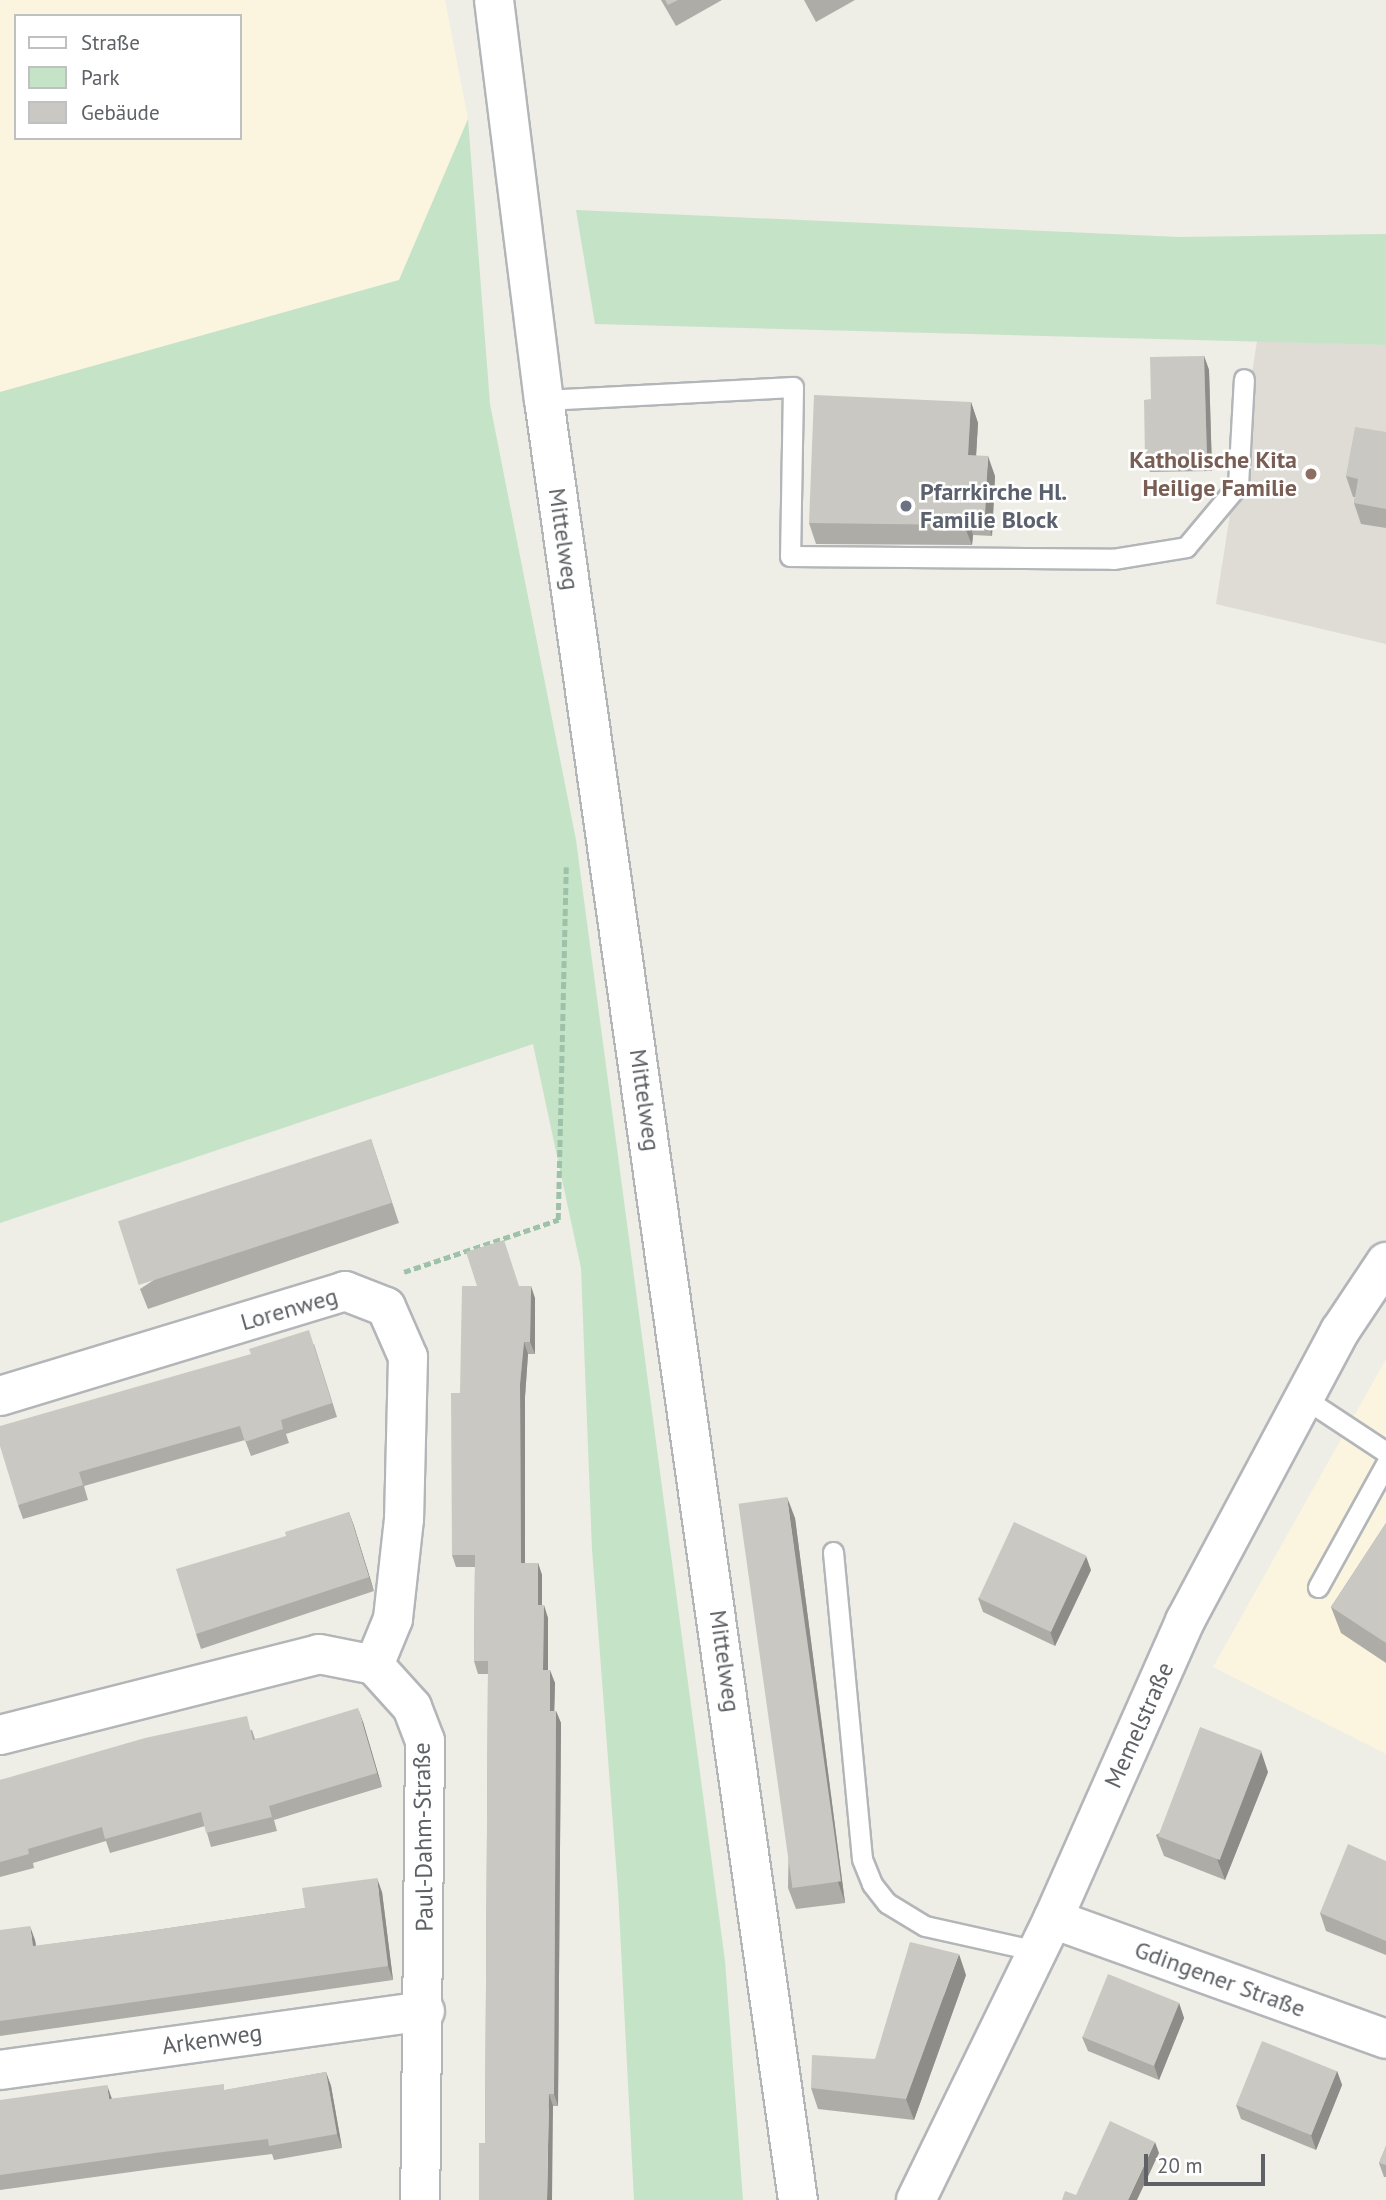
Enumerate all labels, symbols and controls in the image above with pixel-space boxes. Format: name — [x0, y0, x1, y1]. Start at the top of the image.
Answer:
legend — [14, 14, 242, 140]
text: Straße — [81, 29, 140, 56]
text: Park — [81, 64, 120, 91]
text: Gebäude — [81, 99, 160, 126]
place label: Katholische Kita Heilige Familie — [1129, 446, 1297, 502]
marker: Katholische Kita Heilige Familie — [1303, 466, 1319, 482]
place label: Pfarrkirche Hl. Familie Block — [920, 478, 1067, 534]
street label: Mittelweg — [543, 486, 585, 592]
marker: Pfarrkirche Hl. Familie Block — [898, 498, 914, 514]
street label: Mittelweg — [624, 1047, 666, 1153]
street label: Lorenweg — [237, 1281, 341, 1337]
street label: Mittelweg — [704, 1608, 746, 1714]
street label: Memelstraße — [1098, 1658, 1180, 1792]
street label: Paul-Dahm-Straße — [407, 1742, 439, 1932]
street label: Gdingener Straße — [1131, 1935, 1309, 2023]
street label: Arkenweg — [160, 2018, 264, 2060]
scale bar — [1148, 2140, 1269, 2184]
text: 20 m — [1157, 2152, 1203, 2179]

